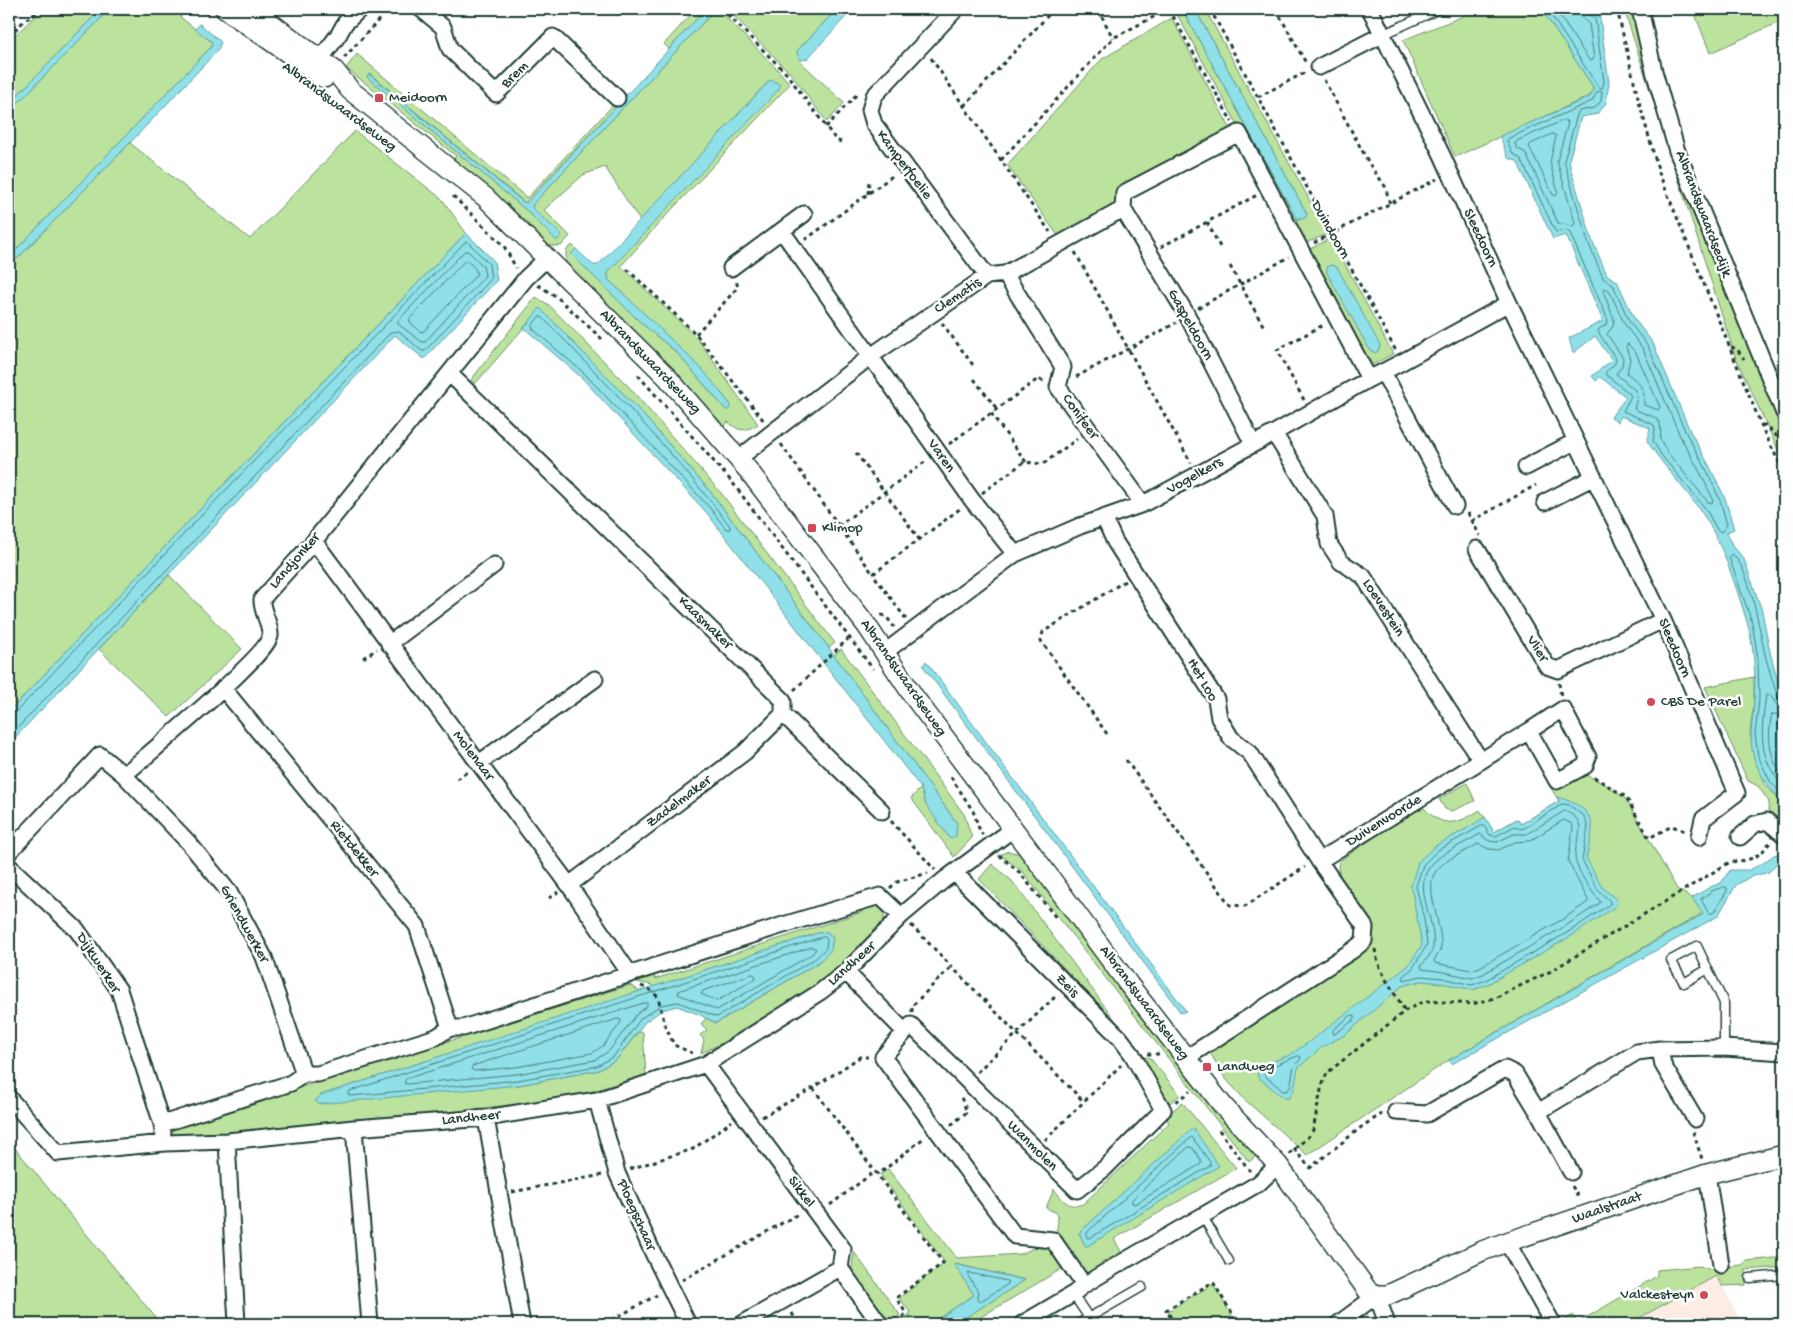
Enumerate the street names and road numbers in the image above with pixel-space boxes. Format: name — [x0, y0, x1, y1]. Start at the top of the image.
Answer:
street label: Brem — [497, 57, 533, 93]
street label: Albrandswaardseweg — [278, 58, 400, 156]
street label: Kamperfoelie — [872, 127, 936, 203]
street label: Albrandswaardsedijk — [1671, 148, 1736, 281]
street label: Duindoorn — [1306, 197, 1353, 262]
street label: Sleedoorn — [1459, 206, 1501, 270]
street label: Clematis — [931, 273, 985, 318]
street label: Gaspeldoorn — [1163, 286, 1217, 364]
street label: Albrandswaardseweg — [595, 306, 705, 418]
street label: Conifeer — [1058, 391, 1103, 445]
street label: Varen — [922, 435, 959, 476]
street label: Vogelkers — [1163, 453, 1226, 499]
street label: Landjonker — [266, 528, 325, 593]
street label: Loevestein — [1358, 576, 1408, 640]
street label: Kaasmaker — [674, 593, 737, 655]
street label: Albrandswaardseweg — [856, 616, 950, 740]
street label: Sleedoorn — [1653, 616, 1695, 680]
street label: Vlier — [1521, 632, 1553, 667]
street label: Het Loo — [1182, 655, 1222, 705]
street label: Molenaar — [448, 727, 499, 786]
street label: Zadelmaker — [643, 771, 716, 832]
street label: Duivenvoorde — [1342, 791, 1425, 852]
street label: Rietdekker — [326, 817, 383, 882]
street label: Griendwerker — [215, 882, 274, 967]
street label: Dijkwerker — [71, 929, 125, 998]
street label: Landheer — [824, 937, 881, 990]
street label: Albrandswaardseweg — [1095, 942, 1193, 1064]
street label: Zeis — [1051, 970, 1083, 1002]
street label: Landheer — [441, 1106, 503, 1130]
street label: Wanmolen — [1003, 1117, 1061, 1175]
street label: Sikkel — [783, 1173, 819, 1211]
street label: Ploegschaar — [612, 1176, 660, 1255]
street label: Waalstraat — [1570, 1187, 1646, 1228]

